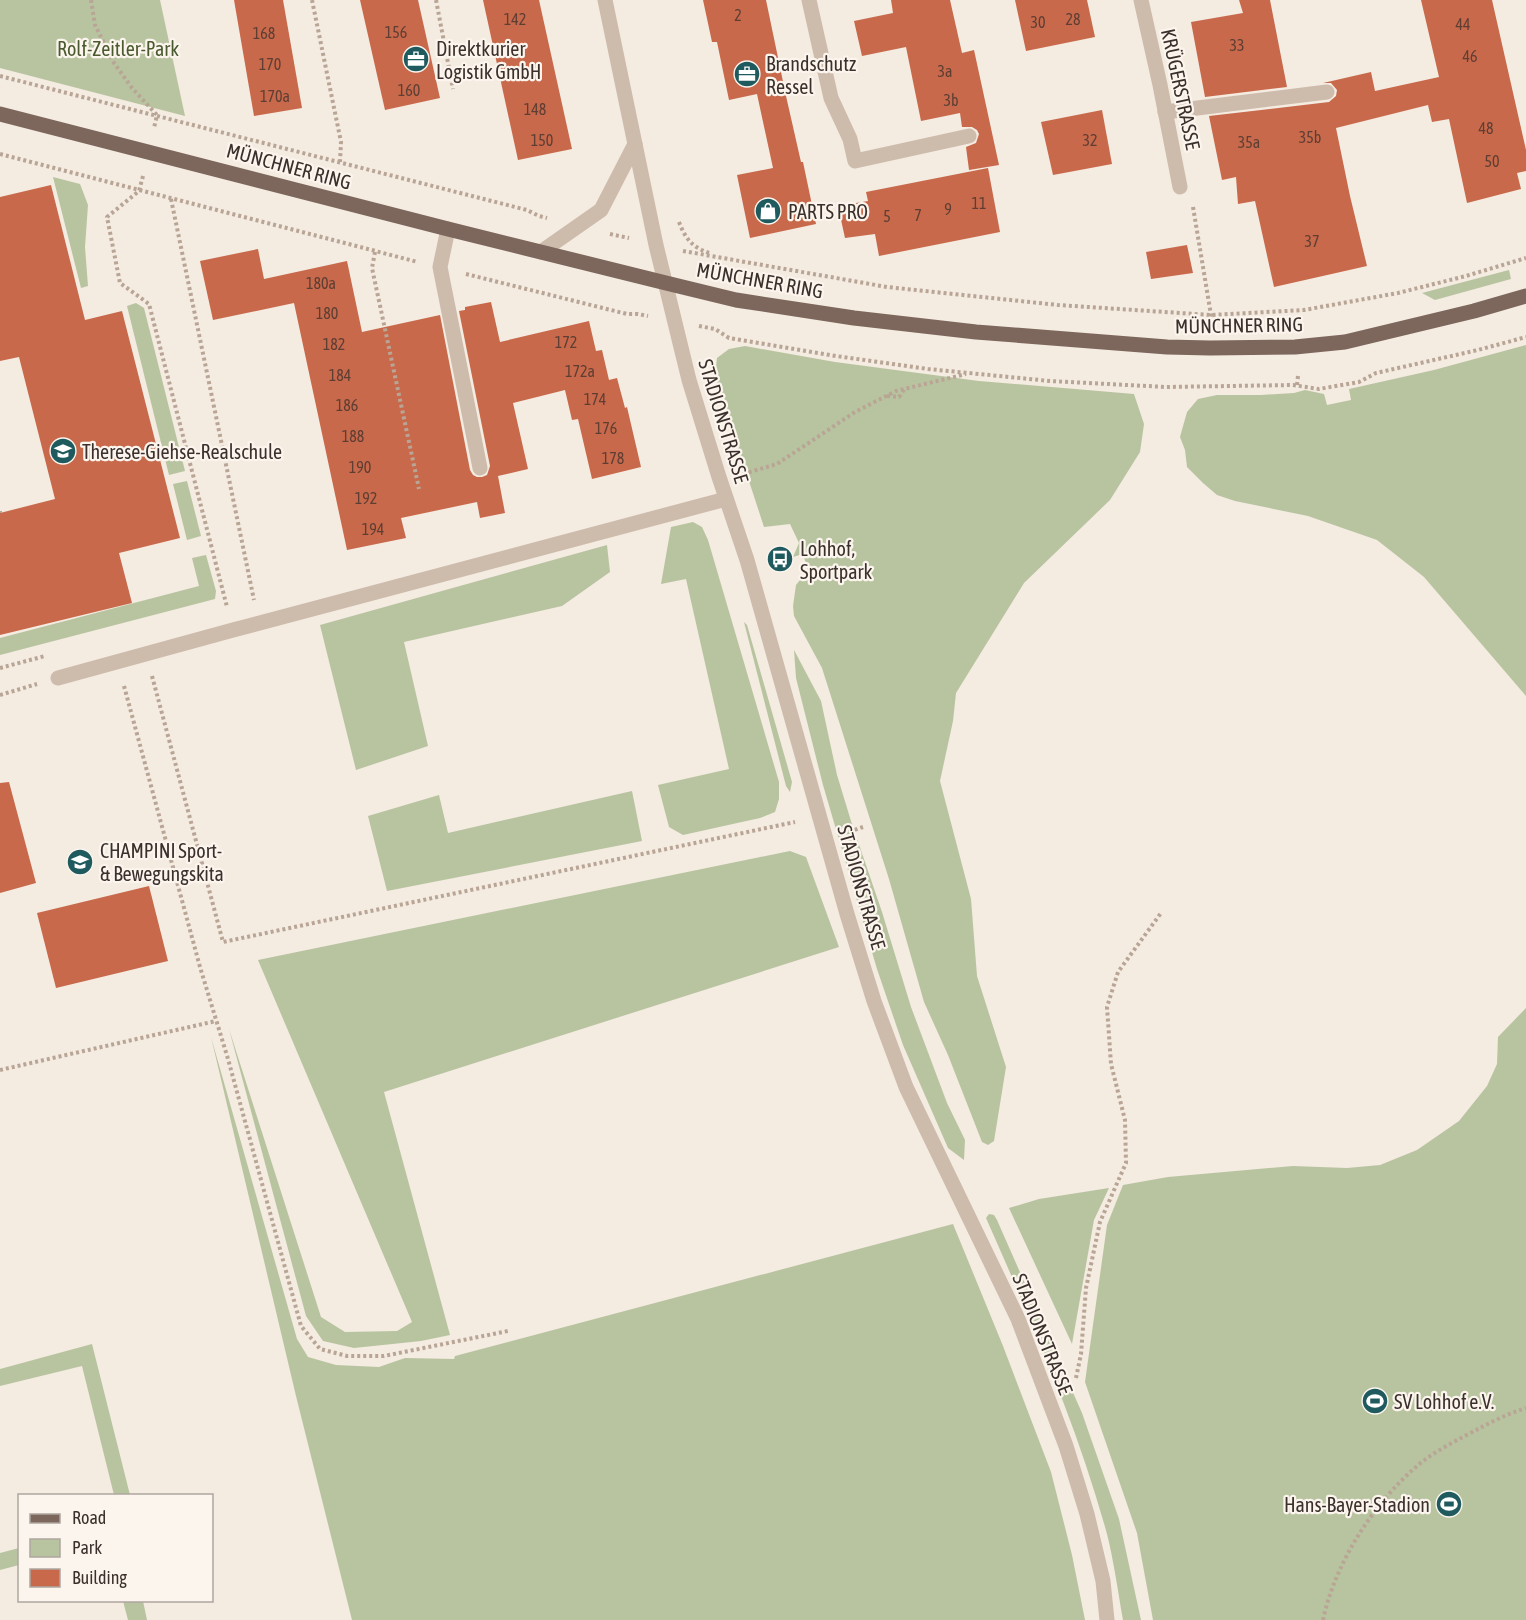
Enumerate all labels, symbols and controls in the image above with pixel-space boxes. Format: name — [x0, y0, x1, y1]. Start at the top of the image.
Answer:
house number: 2 — [734, 6, 742, 24]
house number: 142 — [504, 10, 526, 28]
house number: 28 — [1065, 10, 1081, 28]
house number: 30 — [1030, 13, 1046, 31]
house number: 44 — [1455, 15, 1471, 33]
house number: 156 — [385, 23, 407, 41]
house number: 168 — [253, 24, 275, 42]
street label: KRÜGERSTRASSE — [1157, 26, 1205, 152]
house number: 33 — [1229, 36, 1245, 54]
park label: Rolf-Zeitler-Park — [57, 37, 179, 60]
place label: Direktkurier Logistik GmbH — [436, 37, 541, 83]
office icon: Direktkurier Logistik GmbH — [401, 44, 431, 74]
house number: 46 — [1462, 47, 1478, 65]
place label: Brandschutz Ressel — [766, 52, 856, 98]
house number: 170 — [259, 55, 281, 73]
office icon: Brandschutz Ressel — [732, 59, 762, 89]
house number: 3a — [938, 62, 952, 80]
house number: 160 — [398, 81, 420, 99]
house number: 170a — [260, 87, 290, 105]
house number: 3b — [943, 91, 959, 109]
house number: 148 — [524, 100, 546, 118]
house number: 48 — [1478, 119, 1494, 137]
house number: 35b — [1299, 128, 1321, 146]
house number: 150 — [531, 131, 553, 149]
house number: 32 — [1082, 131, 1098, 149]
house number: 35a — [1238, 133, 1260, 151]
street label: MÜNCHNER RING — [224, 138, 354, 194]
house number: 50 — [1484, 152, 1500, 170]
house number: 11 — [971, 194, 987, 212]
shop icon: PARTS PRO — [753, 196, 783, 226]
place label: PARTS PRO — [788, 200, 868, 223]
house number: 9 — [944, 200, 952, 218]
house number: 7 — [914, 206, 922, 224]
house number: 5 — [883, 207, 891, 225]
house number: 37 — [1304, 232, 1320, 250]
street label: MÜNCHNER RING — [695, 258, 825, 302]
house number: 180a — [306, 274, 336, 292]
house number: 180 — [316, 304, 338, 322]
street label: MÜNCHNER RING — [1175, 312, 1303, 338]
house number: 172 — [555, 333, 577, 351]
house number: 182 — [323, 335, 345, 353]
street label: STADIONSTRASSE — [694, 356, 754, 486]
house number: 172a — [565, 362, 595, 380]
house number: 184 — [329, 366, 351, 384]
house number: 174 — [584, 390, 606, 408]
house number: 186 — [336, 396, 358, 414]
house number: 176 — [595, 419, 617, 437]
house number: 188 — [342, 427, 364, 445]
school or university icon: Therese-Giehse-Realschule — [48, 436, 78, 466]
place label: Therese-Giehse-Realschule — [82, 440, 282, 463]
house number: 178 — [602, 449, 624, 467]
house number: 190 — [349, 458, 371, 476]
house number: 192 — [355, 489, 377, 507]
house number: 194 — [362, 520, 384, 538]
place label: Lohhof, Sportpark — [800, 537, 872, 583]
bus stop icon: Lohhof, Sportpark — [765, 544, 795, 574]
street label: STADIONSTRASSE — [833, 822, 891, 952]
place label: CHAMPINI Sport- & Bewegungskita — [100, 839, 224, 885]
school or university icon: CHAMPINI Sport- & Bewegungskita — [65, 847, 95, 877]
street label: STADIONSTRASSE — [1008, 1270, 1078, 1398]
sports icon: SV Lohhof e.V. — [1360, 1386, 1390, 1416]
place label: SV Lohhof e.V. — [1394, 1390, 1494, 1413]
sports icon: Hans-Bayer-Stadion — [1434, 1489, 1464, 1519]
place label: Hans-Bayer-Stadion — [1284, 1493, 1430, 1516]
legend — [18, 1494, 213, 1602]
text: Road — [72, 1507, 106, 1528]
text: Park — [72, 1537, 102, 1558]
text: Building — [72, 1567, 127, 1588]

